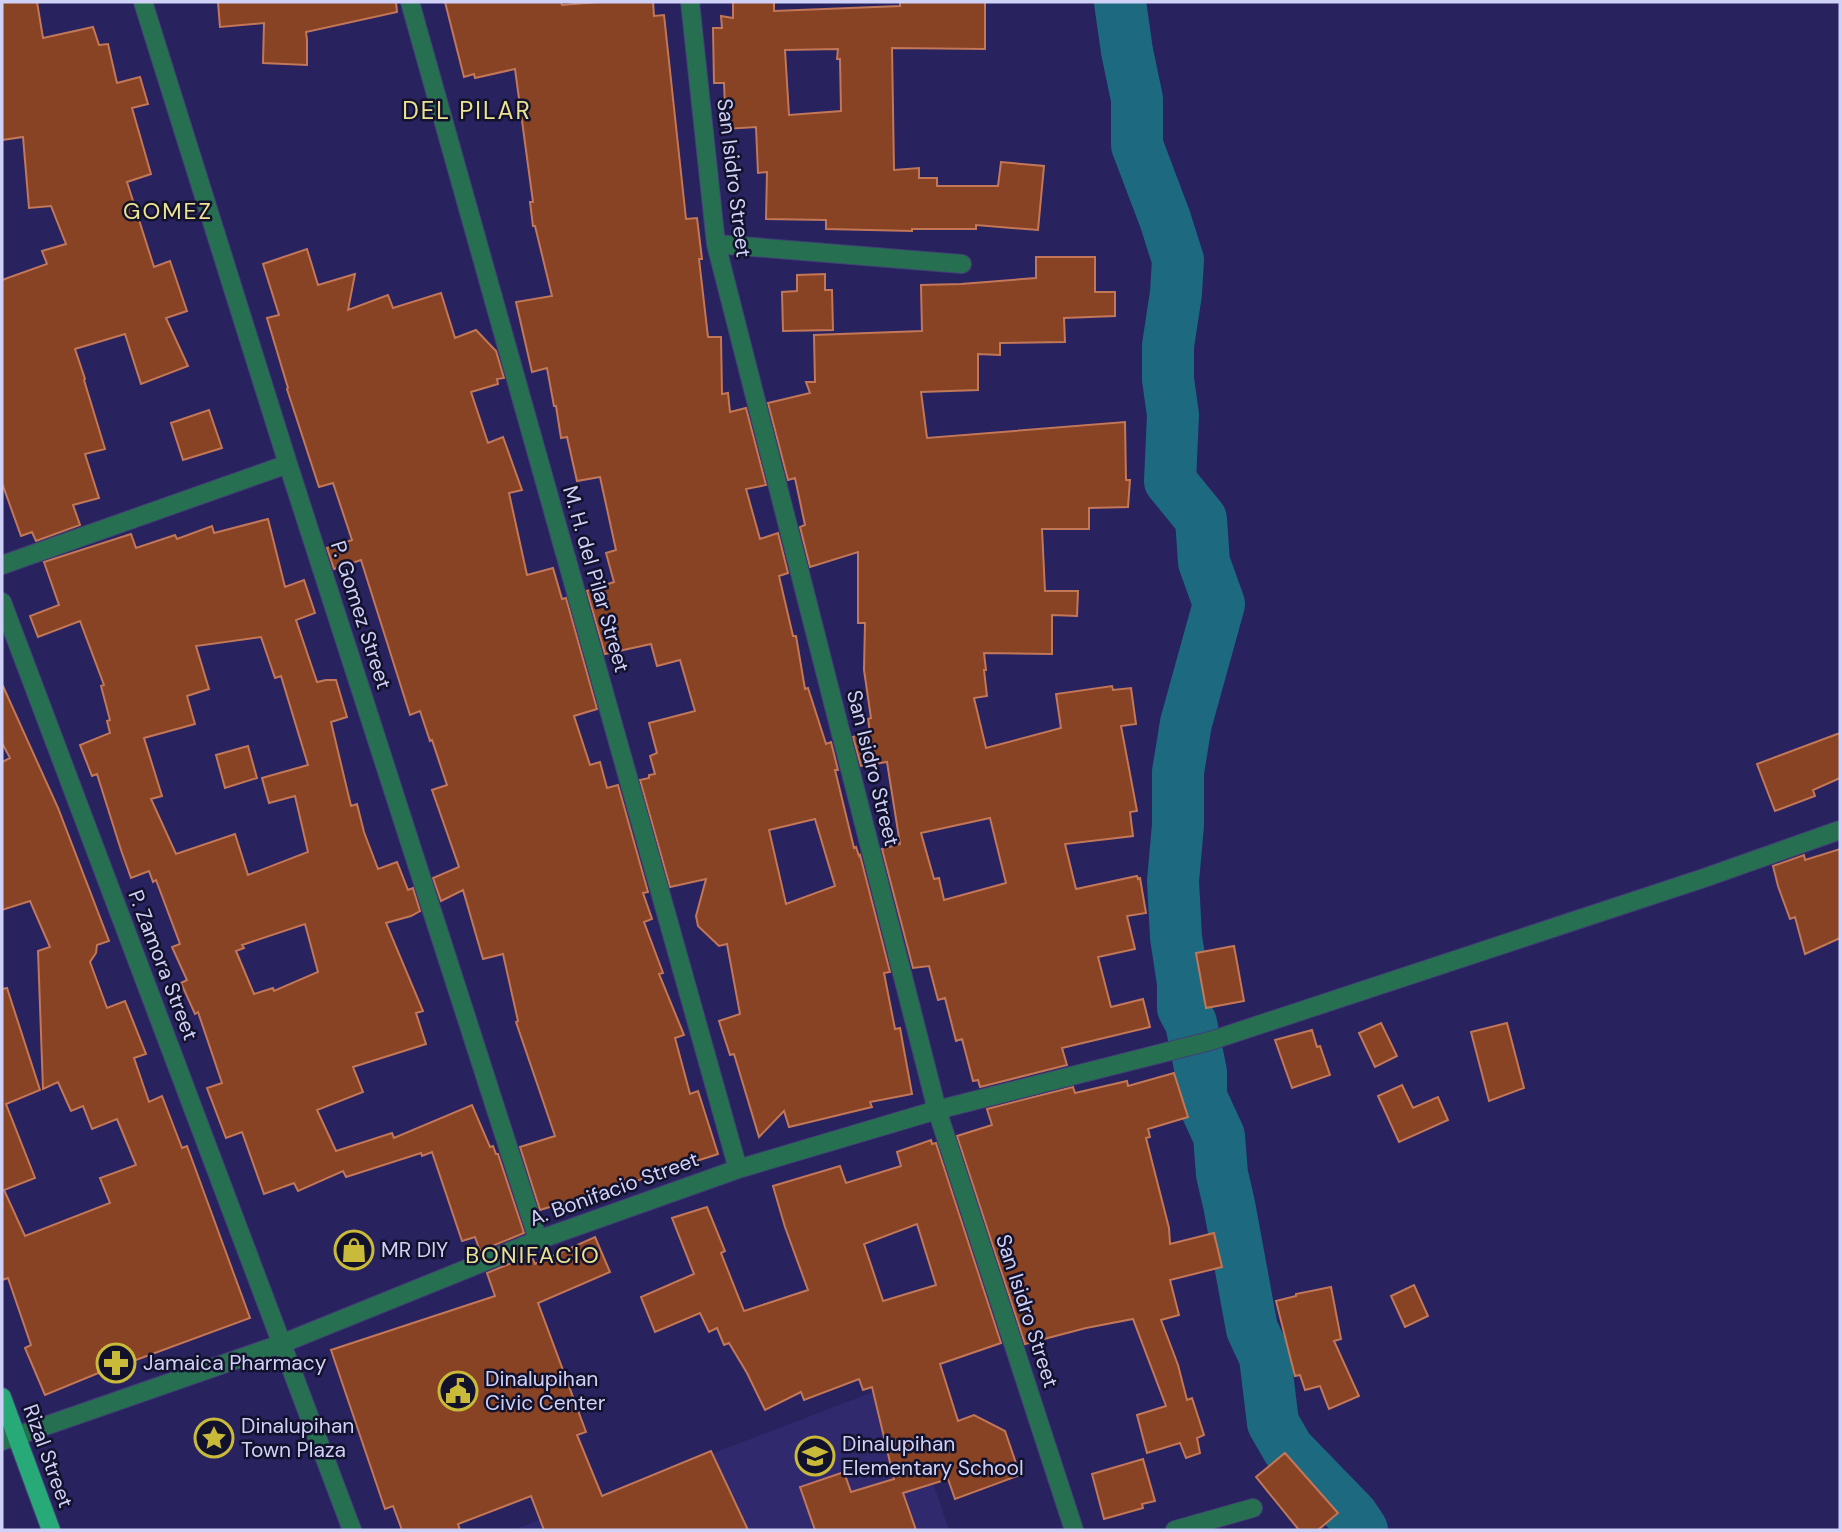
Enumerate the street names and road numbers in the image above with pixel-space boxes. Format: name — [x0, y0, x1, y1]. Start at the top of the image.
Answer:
street label: San Isidro Street — [710, 97, 758, 259]
street label: M. H. del Pilar Street — [556, 482, 636, 676]
street label: P. Gomez Street — [324, 537, 398, 693]
street label: San Isidro Street — [840, 687, 906, 849]
street label: P. Zamora Street — [121, 886, 205, 1044]
street label: A. Bonifacio Street — [525, 1145, 703, 1233]
street label: San Isidro Street — [989, 1231, 1065, 1391]
street label: Rizal Street — [16, 1400, 80, 1512]

